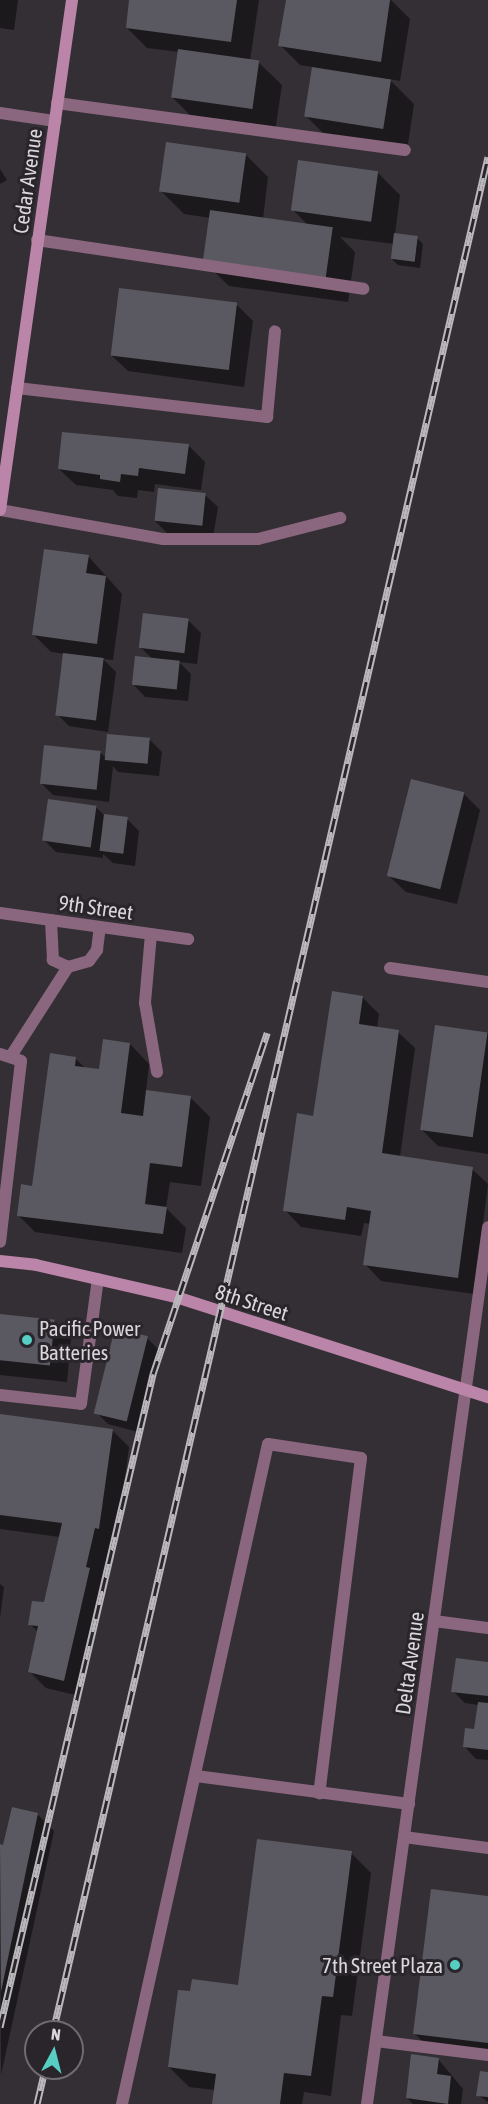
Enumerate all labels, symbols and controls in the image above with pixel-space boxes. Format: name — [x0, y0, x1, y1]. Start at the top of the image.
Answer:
street label: Cedar Avenue — [7, 127, 47, 235]
street label: 9th Street — [57, 889, 135, 925]
street label: 8th Street — [212, 1278, 292, 1326]
place label: Pacific Power Batteries — [39, 1315, 140, 1365]
marker: Pacific Power Batteries — [20, 1333, 34, 1347]
street label: Delta Avenue — [389, 1610, 429, 1716]
place label: 7th Street Plaza — [322, 1952, 443, 1978]
marker: 7th Street Plaza — [448, 1958, 462, 1972]
north arrow — [24, 2020, 84, 2080]
text: N — [50, 2025, 62, 2044]

